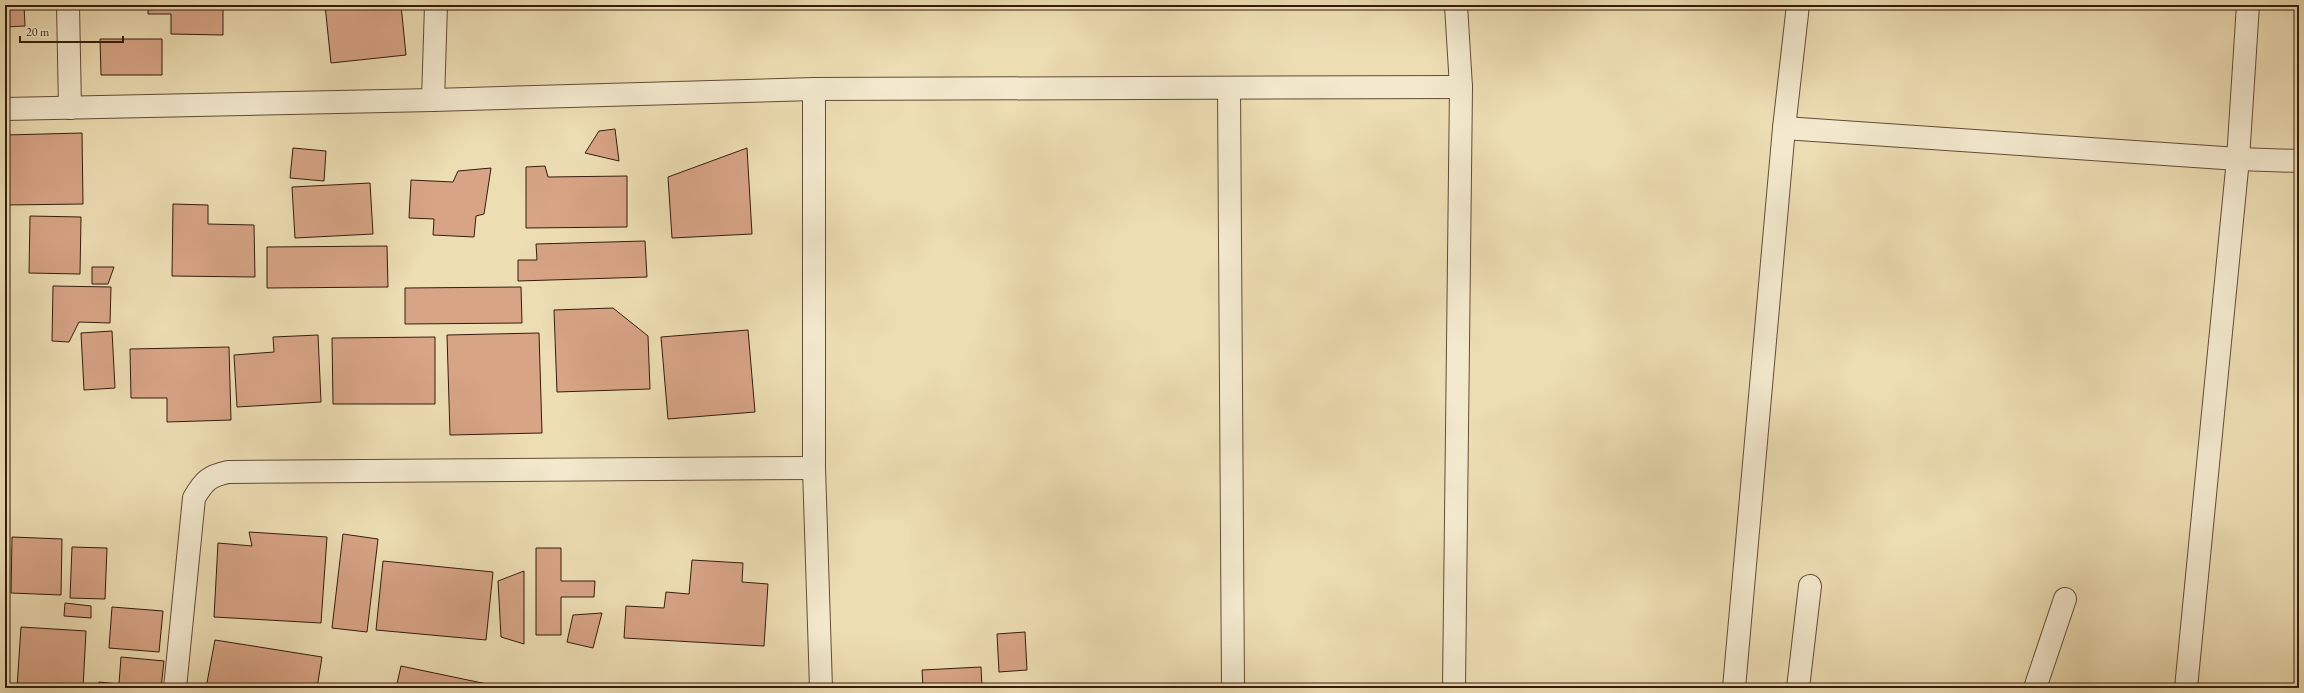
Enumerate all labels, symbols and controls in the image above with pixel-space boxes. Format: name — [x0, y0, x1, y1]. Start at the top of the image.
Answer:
scale bar — [20, 18, 123, 44]
text: 20 m — [26, 24, 50, 40]

